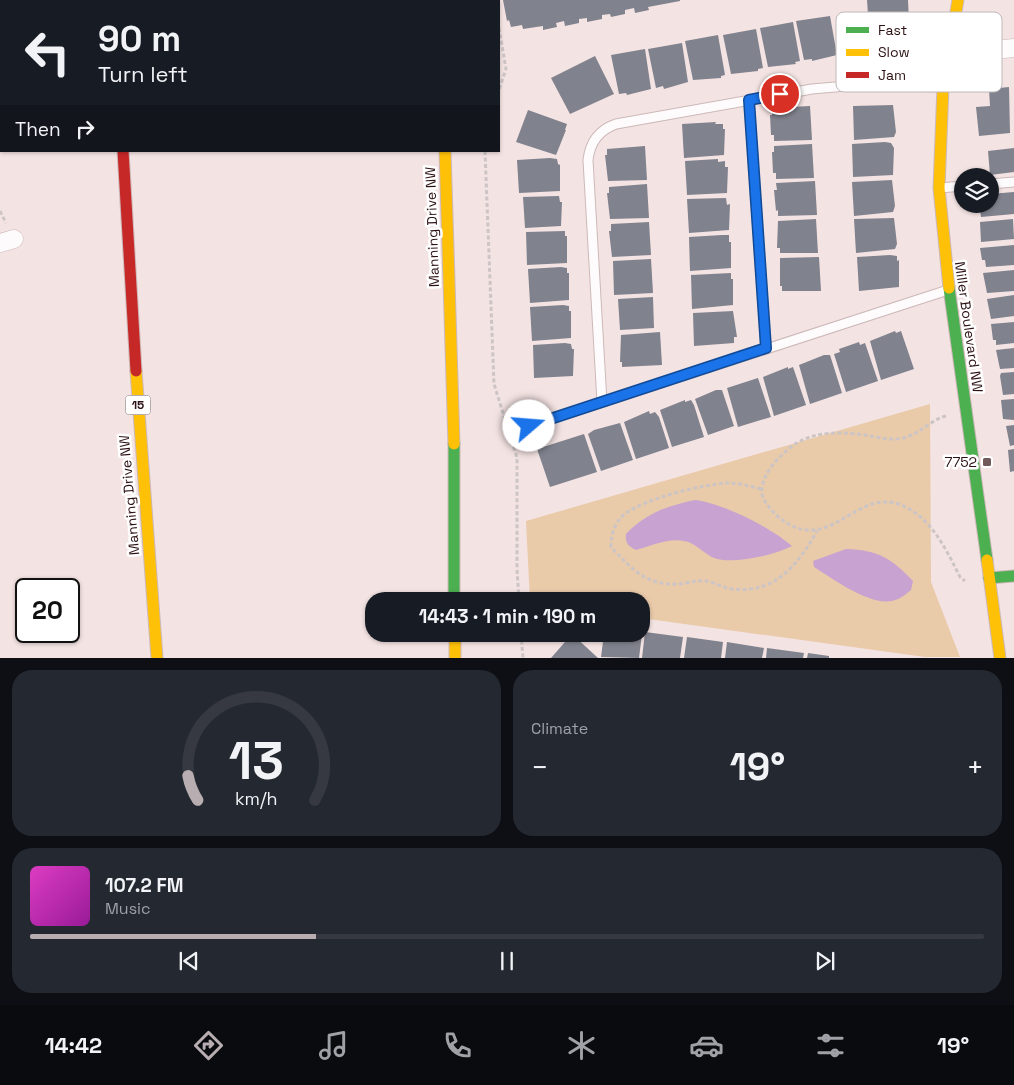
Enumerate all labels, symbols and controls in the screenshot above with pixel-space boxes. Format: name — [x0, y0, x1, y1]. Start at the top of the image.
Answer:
legend — [836, 12, 1002, 92]
text: 90 m — [98, 17, 181, 61]
icon: left — [15, 20, 80, 85]
text: Fast — [878, 21, 907, 39]
text: Slow — [878, 43, 910, 61]
text: Turn left — [98, 60, 188, 88]
text: Jam — [878, 66, 906, 84]
pin — [759, 73, 801, 115]
icon: arrive — [766, 80, 794, 108]
icon: right — [71, 115, 99, 143]
text: Then — [15, 117, 61, 142]
street label: Manning Drive NW — [421, 166, 443, 288]
map controls — [954, 168, 999, 213]
button: layers — [954, 168, 999, 213]
street label: Miller Boulevard NW — [951, 260, 987, 394]
road number: 15 — [126, 396, 150, 414]
position arrow — [502, 399, 554, 451]
street label: Manning Drive NW — [115, 434, 143, 556]
place label: 7752 — [944, 453, 977, 471]
marker: 7752 — [981, 456, 993, 468]
speed limit sign: 20 — [15, 578, 80, 643]
text: 14:43 · 1 min · 190 m — [419, 604, 596, 629]
text: Climate — [531, 718, 588, 739]
text: 13 — [229, 728, 284, 794]
text: 19° — [730, 743, 785, 791]
text: − — [531, 749, 548, 785]
text: + — [967, 749, 984, 785]
text: km/h — [235, 787, 278, 810]
text: 107.2 FM — [105, 873, 183, 898]
text: Music — [105, 898, 151, 919]
icon: previous — [175, 947, 203, 975]
icon: pause — [493, 947, 521, 975]
icon: next — [811, 947, 839, 975]
icon: directions — [191, 1028, 226, 1063]
icon: music — [316, 1028, 351, 1063]
icon: phone — [440, 1028, 475, 1063]
icon: climate — [564, 1028, 599, 1063]
icon: car — [689, 1028, 724, 1063]
icon: filters — [813, 1028, 848, 1063]
text: 14:42 — [45, 1031, 102, 1059]
text: 19° — [937, 1031, 969, 1059]

